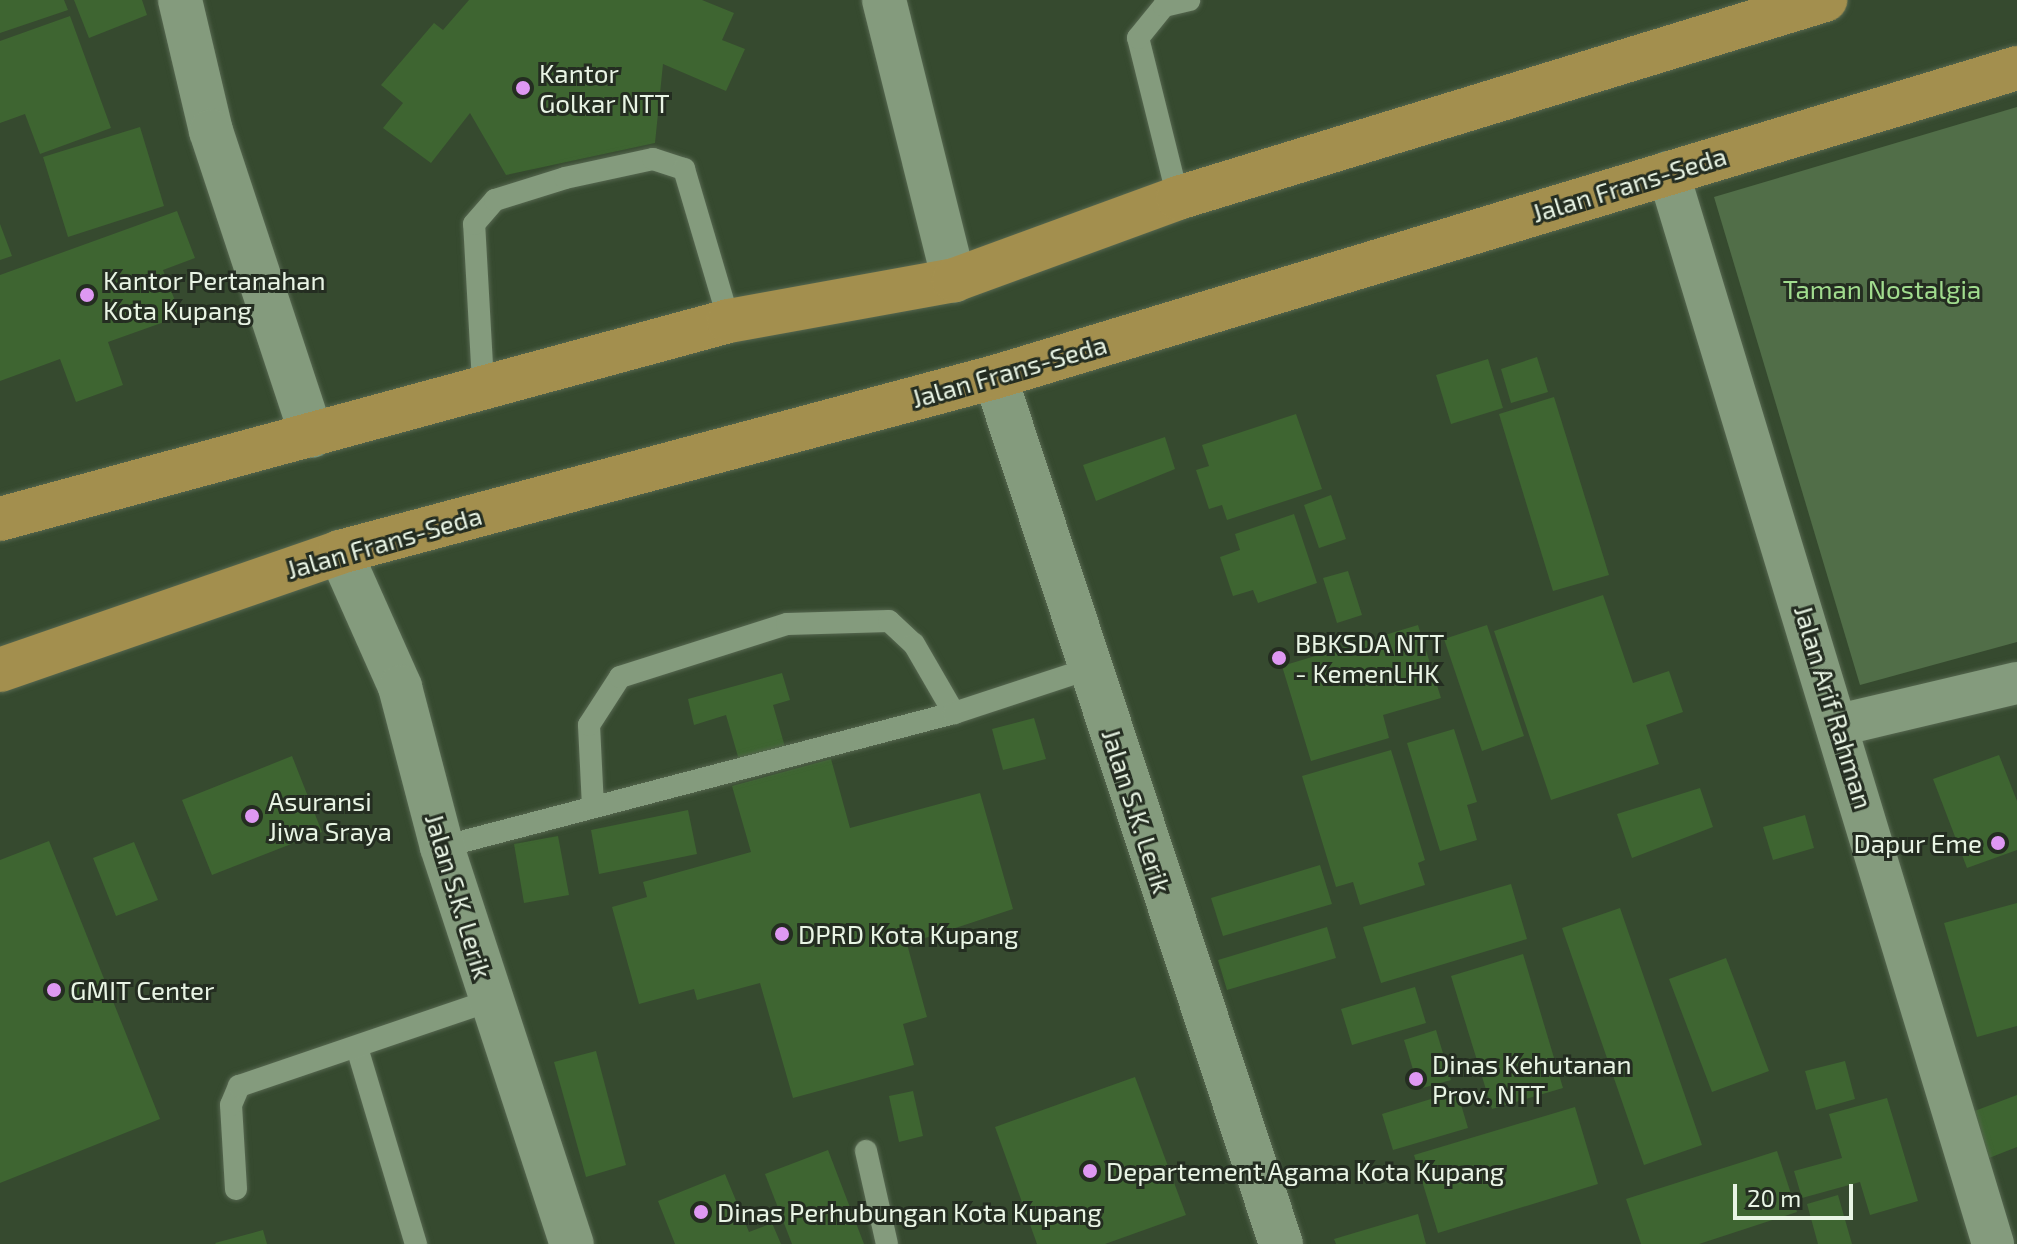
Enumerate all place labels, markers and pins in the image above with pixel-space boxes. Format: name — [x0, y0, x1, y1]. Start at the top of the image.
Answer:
place label: Kantor Golkar NTT — [539, 57, 670, 118]
marker: Kantor Golkar NTT — [514, 79, 532, 97]
place label: Kantor Pertanahan Kota Kupang — [103, 264, 326, 326]
marker: Kantor Pertanahan Kota Kupang — [78, 286, 96, 304]
place label: BBKSDA NTT - KemenLHK — [1295, 627, 1445, 688]
marker: BBKSDA NTT - KemenLHK — [1270, 649, 1288, 667]
place label: Asuransi Jiwa Sraya — [268, 785, 392, 846]
marker: Asuransi Jiwa Sraya — [243, 807, 261, 825]
place label: Dapur Eme — [1853, 827, 1982, 859]
marker: Dapur Eme — [1989, 834, 2007, 852]
place label: DPRD Kota Kupang — [798, 918, 1019, 950]
marker: DPRD Kota Kupang — [773, 925, 791, 943]
place label: GMIT Center — [70, 974, 215, 1006]
marker: GMIT Center — [45, 981, 63, 999]
place label: Dinas Kehutanan Prov. NTT — [1432, 1048, 1632, 1110]
marker: Dinas Kehutanan Prov. NTT — [1407, 1070, 1425, 1088]
place label: Departement Agama Kota Kupang — [1106, 1155, 1505, 1187]
marker: Departement Agama Kota Kupang — [1081, 1162, 1099, 1180]
place label: Dinas Perhubungan Kota Kupang — [717, 1196, 1102, 1228]
marker: Dinas Perhubungan Kota Kupang — [692, 1203, 710, 1221]

